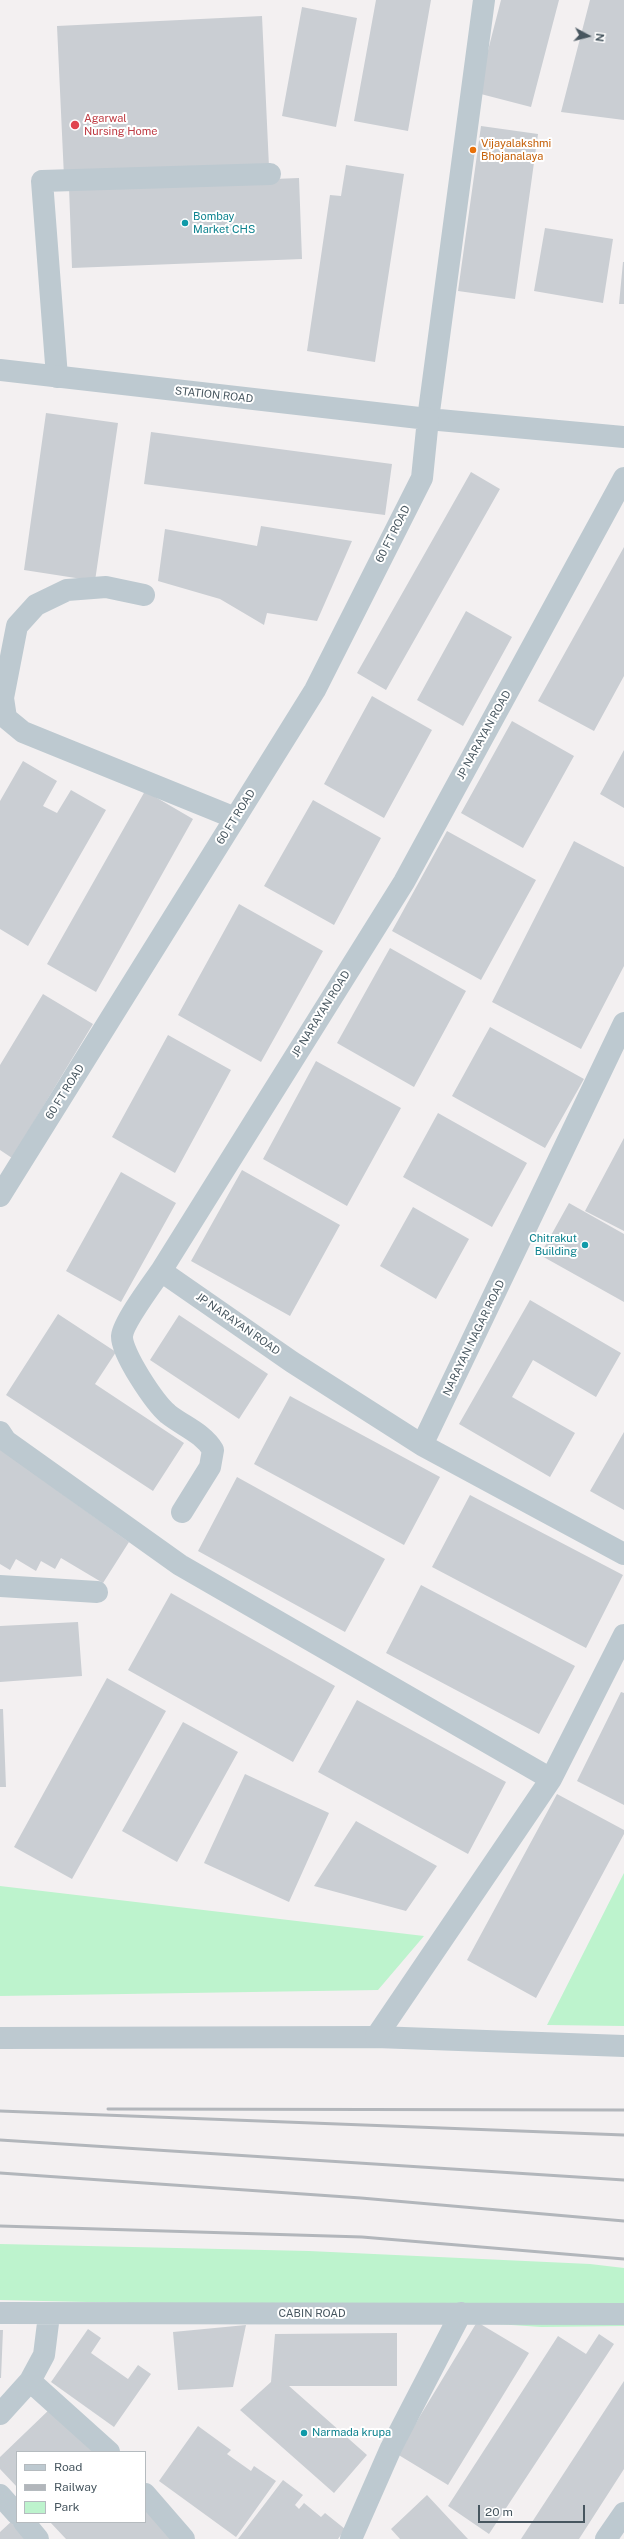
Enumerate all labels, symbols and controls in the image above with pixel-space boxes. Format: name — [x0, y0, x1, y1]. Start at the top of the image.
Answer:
north arrow — [568, 16, 608, 56]
text: N — [593, 32, 606, 42]
place label: Agarwal Nursing Home — [84, 112, 158, 138]
marker: Agarwal Nursing Home — [69, 119, 81, 131]
place label: Vijayalakshmi Bhojanalaya — [481, 137, 551, 163]
marker: Vijayalakshmi Bhojanalaya — [468, 145, 478, 155]
place label: Bombay Market CHS — [193, 210, 255, 236]
marker: Bombay Market CHS — [180, 218, 190, 228]
street label: STATION ROAD — [174, 384, 254, 406]
street label: 60 FT ROAD — [373, 503, 413, 565]
street label: JP NARAYAN ROAD — [454, 688, 514, 782]
street label: 60 FT ROAD — [214, 787, 258, 847]
street label: JP NARAYAN ROAD — [289, 968, 353, 1060]
street label: 60 FT ROAD — [43, 1062, 87, 1122]
place label: Chitrakut Building — [529, 1232, 577, 1258]
marker: Chitrakut Building — [580, 1240, 590, 1250]
street label: NARAYAN NAGAR ROAD — [440, 1278, 508, 1398]
street label: JP NARAYAN ROAD — [193, 1290, 283, 1358]
street label: CABIN ROAD — [278, 2307, 346, 2321]
place label: Narmada krupa — [312, 2426, 391, 2440]
marker: Narmada krupa — [299, 2428, 309, 2438]
legend — [16, 2451, 146, 2523]
text: Road — [54, 2460, 82, 2474]
text: Railway — [54, 2480, 97, 2494]
scale bar — [480, 2497, 587, 2523]
text: Park — [54, 2500, 80, 2514]
text: 20 m — [485, 2505, 513, 2519]

